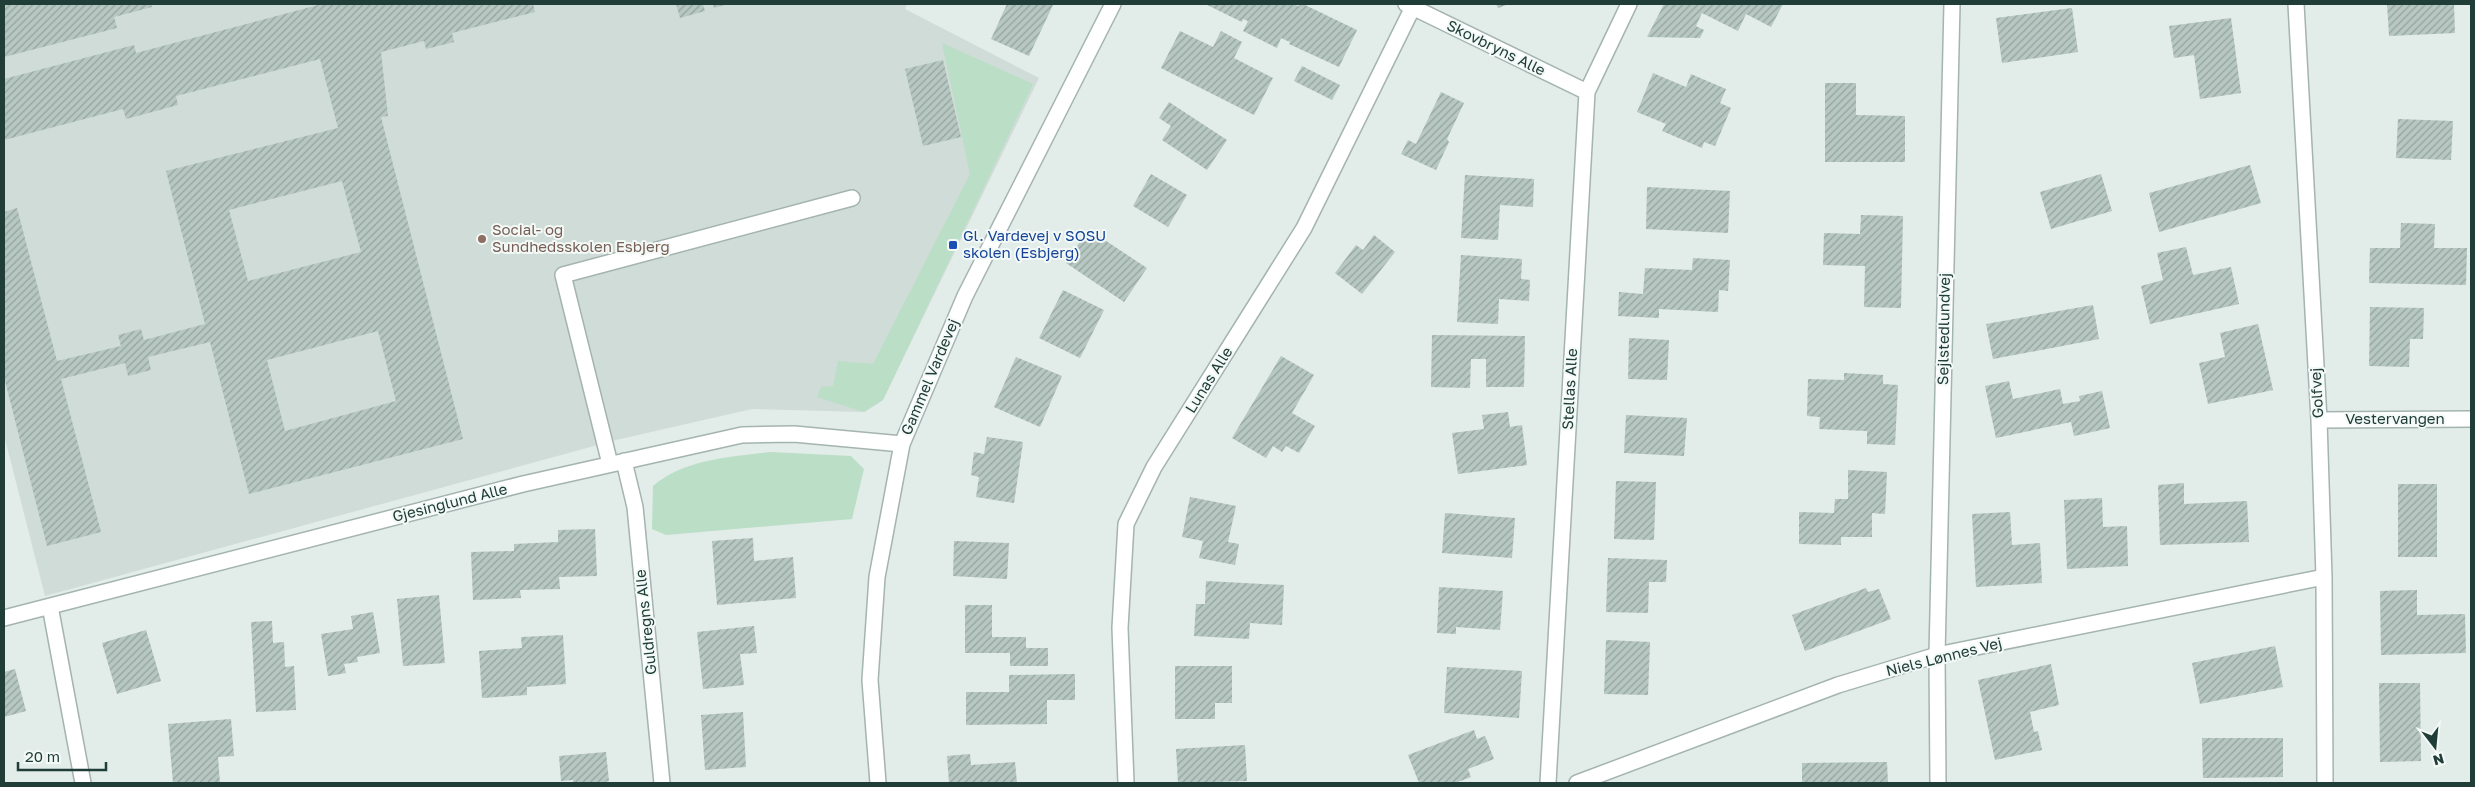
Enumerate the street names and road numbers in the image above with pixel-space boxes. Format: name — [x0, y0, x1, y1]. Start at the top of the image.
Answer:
street label: Skovbryns Alle — [1444, 15, 1549, 79]
street label: Sejlstedlundvej — [1933, 273, 1953, 385]
street label: Gammel Vardevej — [896, 316, 962, 437]
street label: Lunas Alle — [1181, 343, 1236, 416]
street label: Stellas Alle — [1558, 347, 1580, 430]
street label: Golfvej — [2306, 367, 2326, 419]
street label: Vestervangen — [2345, 409, 2445, 427]
street label: Gjesinglund Alle — [390, 479, 509, 525]
street label: Guldregns Alle — [630, 568, 659, 676]
street label: Niels Lønnes Vej — [1884, 633, 2004, 679]

